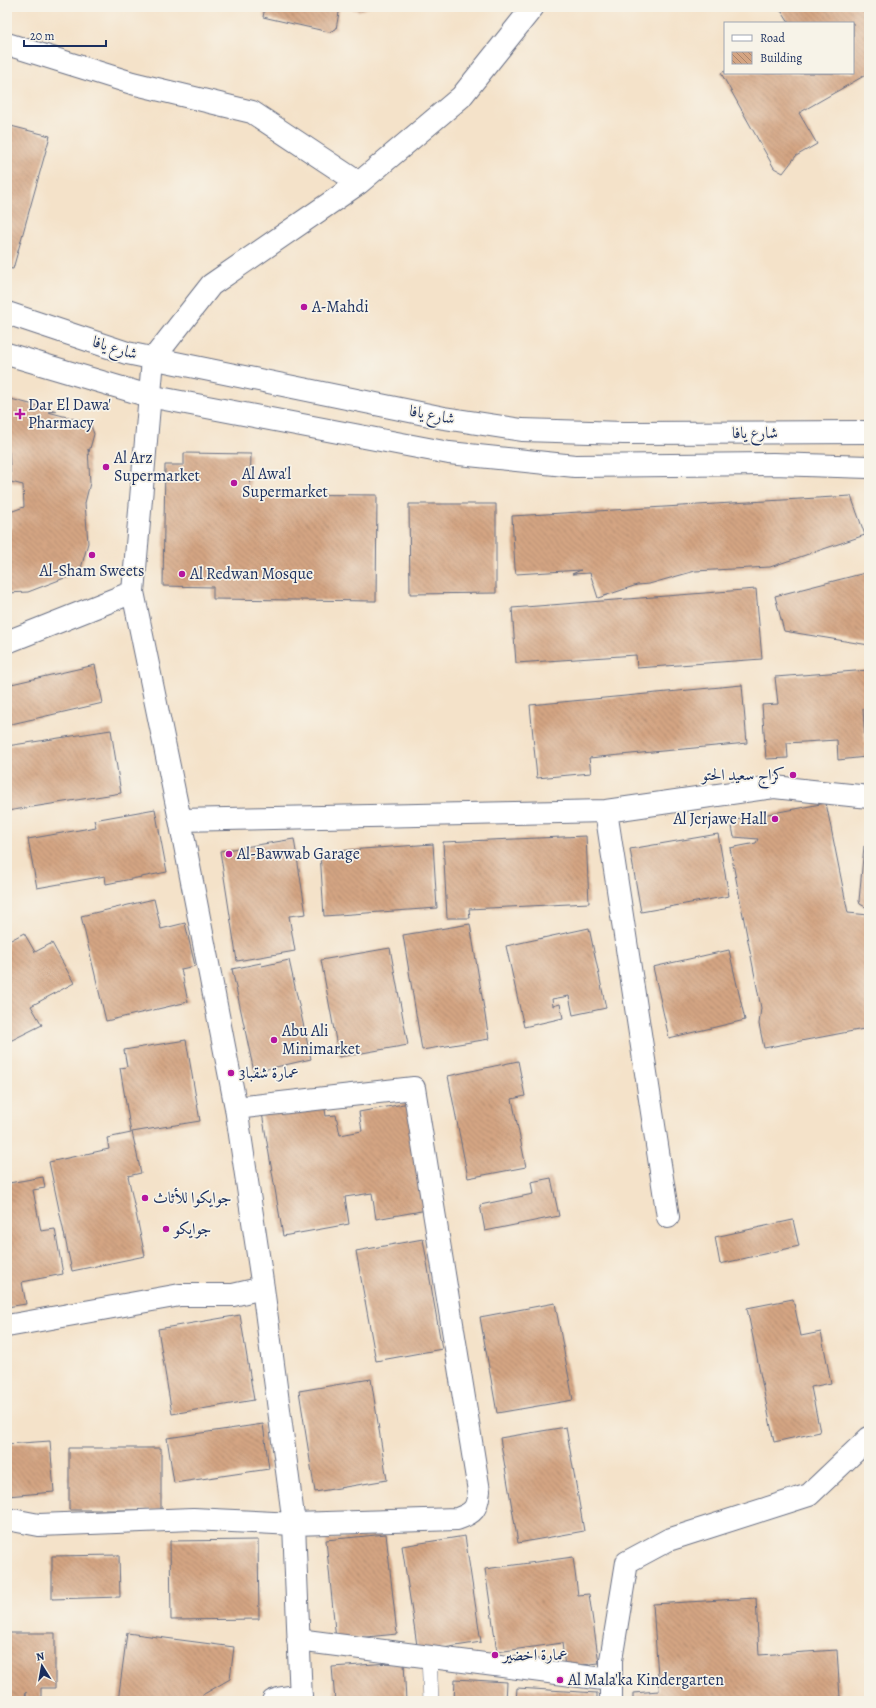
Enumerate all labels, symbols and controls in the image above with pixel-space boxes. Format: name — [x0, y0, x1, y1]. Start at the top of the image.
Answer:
scale bar — [24, 22, 106, 48]
legend — [724, 22, 854, 74]
text: 20 m — [30, 28, 54, 44]
text: Road — [760, 30, 786, 46]
text: Building — [760, 50, 802, 66]
place label: A-Mahdi — [311, 296, 369, 318]
marker: A-Mahdi — [299, 302, 309, 312]
street label: شارع يافا — [89, 331, 140, 367]
place label: Dar El Dawa' Pharmacy — [28, 394, 111, 434]
street label: شارع يافا — [407, 400, 457, 432]
marker: Dar El Dawa' Pharmacy — [15, 409, 25, 419]
street label: شارع يافا — [732, 422, 778, 446]
place label: Al Arz Supermarket — [113, 447, 200, 487]
marker: Al Arz Supermarket — [101, 462, 111, 472]
place label: Al Awa'l Supermarket — [241, 463, 328, 503]
marker: Al Awa'l Supermarket — [229, 478, 239, 488]
marker: Al-Sham Sweets — [87, 550, 97, 560]
place label: Al-Sham Sweets — [38, 560, 145, 582]
place label: Al Redwan Mosque — [189, 563, 313, 585]
marker: Al Redwan Mosque — [177, 569, 187, 579]
place label: كراج سعيد الحتو — [700, 764, 785, 789]
marker: كراج سعيد الحتو — [788, 770, 798, 780]
place label: Al Jerjawe Hall — [672, 808, 767, 830]
marker: Al Jerjawe Hall — [770, 814, 780, 824]
place label: Al-Bawwab Garage — [236, 843, 360, 865]
marker: Al-Bawwab Garage — [224, 849, 234, 859]
place label: Abu Ali Minimarket — [281, 1020, 360, 1060]
marker: Abu Ali Minimarket — [269, 1035, 279, 1045]
place label: عمارة شقبا3 — [239, 1062, 299, 1084]
marker: عمارة شقبا3 — [226, 1068, 236, 1078]
place label: جوايكوا للأثاث — [153, 1187, 232, 1209]
marker: جوايكوا للأثاث — [140, 1193, 150, 1203]
place label: جوايكو — [172, 1218, 211, 1240]
marker: جوايكو — [161, 1224, 171, 1234]
place label: عمارة اخضير — [501, 1644, 568, 1666]
north arrow — [22, 1646, 62, 1686]
text: N — [35, 1649, 46, 1665]
marker: عمارة اخضير — [490, 1650, 500, 1660]
place label: Al Mala'ka Kindergarten — [567, 1669, 724, 1691]
marker: Al Mala'ka Kindergarten — [555, 1675, 565, 1685]

